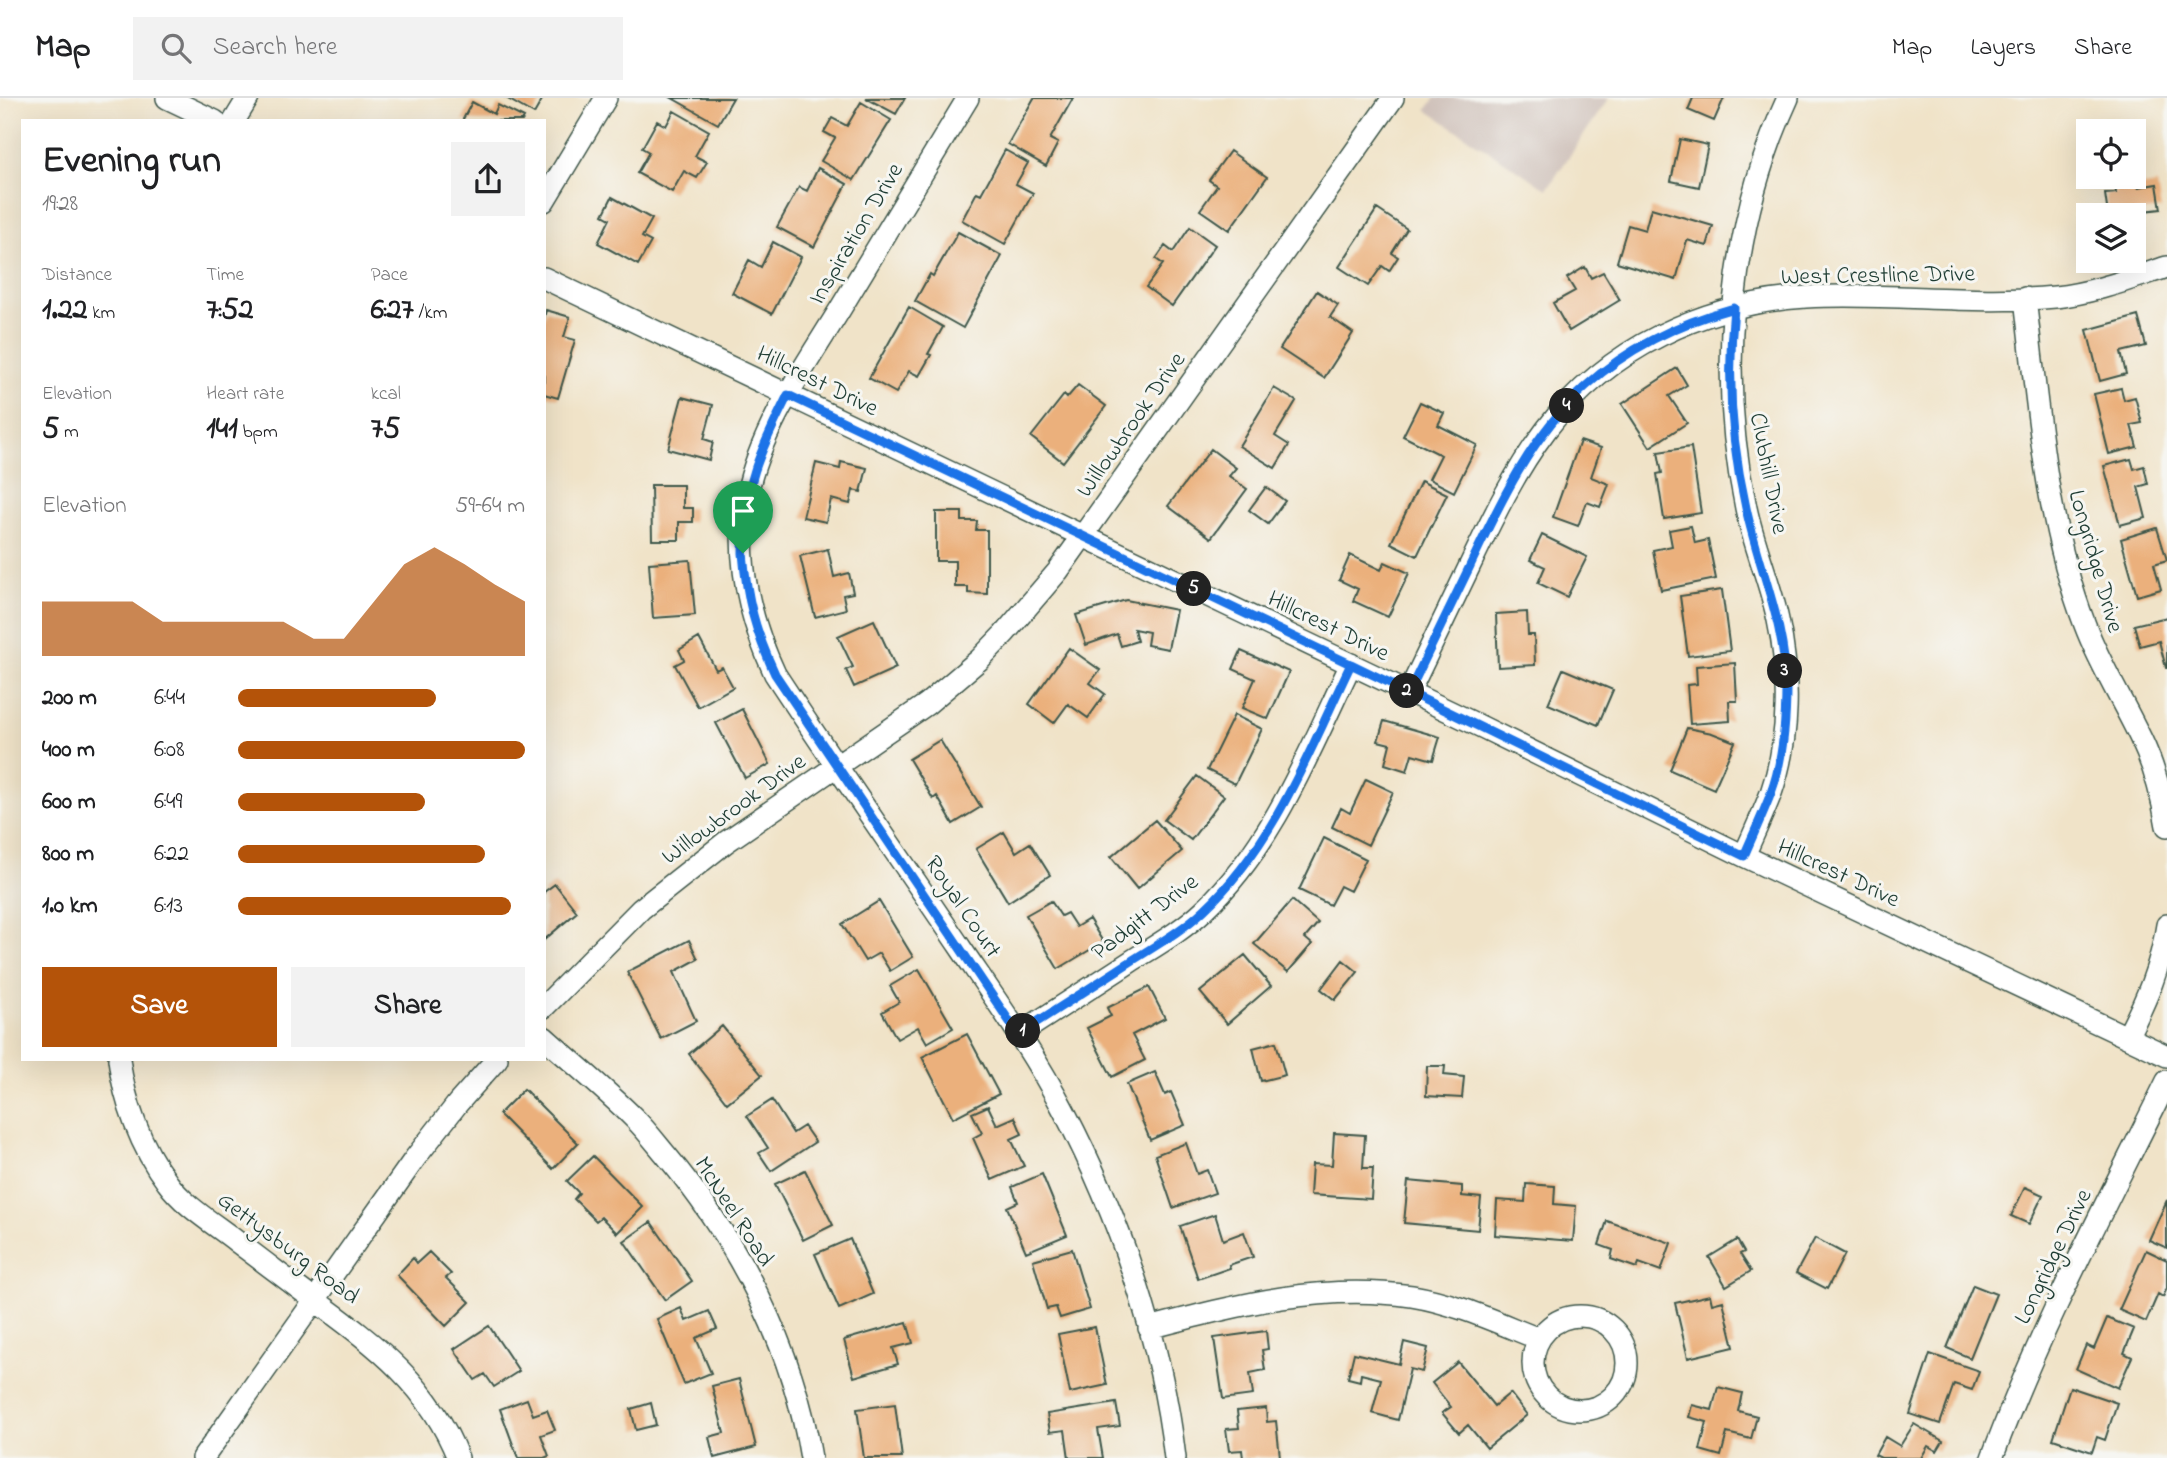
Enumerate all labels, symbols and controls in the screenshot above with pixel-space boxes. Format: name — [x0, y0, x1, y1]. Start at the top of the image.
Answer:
search box — [133, 17, 623, 80]
text: Map — [35, 24, 91, 72]
icon: search — [157, 29, 195, 67]
text: Search here — [213, 29, 337, 67]
text: Map — [1892, 31, 1932, 66]
text: Layers — [1970, 31, 2036, 66]
text: Share — [2074, 31, 2132, 66]
map controls — [2076, 119, 2146, 273]
button: locate — [2076, 119, 2146, 189]
text: Evening run — [42, 134, 221, 190]
button: share — [451, 142, 525, 216]
street label: Inspiration Drive — [801, 156, 914, 312]
text: 19:28 — [42, 188, 78, 221]
button: layers — [2076, 203, 2146, 273]
street label: West Crestline Drive — [1781, 257, 1976, 296]
text: Distance — [42, 262, 112, 289]
text: Time — [206, 262, 244, 289]
text: Pace — [371, 262, 408, 289]
text: 1.22 — [42, 289, 87, 333]
text: 7:52 — [206, 289, 253, 333]
text: 6:27 — [371, 289, 414, 333]
text: km — [87, 300, 115, 327]
text: /km — [414, 300, 447, 327]
street label: Hillcrest Drive — [750, 338, 884, 427]
street label: Willowbrook Drive — [1069, 345, 1196, 505]
text: Elevation — [42, 381, 112, 408]
text: Heart rate — [206, 381, 284, 408]
text: kcal — [371, 381, 401, 408]
pin: 4 — [1550, 388, 1584, 424]
text: 4 — [1563, 392, 1570, 419]
text: 5 — [42, 408, 59, 452]
text: 141 — [206, 408, 238, 452]
text: 75 — [371, 408, 400, 452]
street label: Clubhill Drive — [1739, 410, 1796, 537]
text: m — [59, 419, 79, 446]
text: bpm — [238, 419, 278, 446]
pin — [713, 481, 773, 553]
street label: Longridge Drive — [2058, 486, 2132, 637]
text: Elevation — [42, 490, 127, 523]
text: 59–64 m — [455, 490, 525, 523]
icon: arrive — [724, 492, 762, 530]
pin: 5 — [1176, 572, 1212, 606]
text: 5 — [1188, 575, 1199, 602]
street label: Hillcrest Drive — [1261, 583, 1395, 672]
pin: 3 — [1768, 654, 1802, 688]
text: 3 — [1781, 657, 1788, 684]
pin: 2 — [1390, 674, 1424, 708]
text: 2 — [1402, 677, 1411, 704]
text: 200 m — [42, 682, 97, 715]
text: 6:44 — [154, 682, 185, 715]
text: 400 m — [42, 734, 95, 767]
text: 6:08 — [154, 734, 185, 767]
street label: Willowbrook Drive — [655, 745, 814, 874]
text: 600 m — [42, 786, 96, 819]
text: 6:49 — [154, 786, 182, 819]
street label: Hillcrest Drive — [1771, 831, 1905, 918]
text: 800 m — [42, 838, 94, 871]
text: 6:22 — [154, 838, 189, 871]
street label: Royal Court — [914, 849, 1009, 966]
street label: Padgitt Drive — [1085, 866, 1207, 970]
text: 1.0 km — [42, 890, 98, 923]
text: 6:13 — [154, 890, 183, 923]
button: Save — [42, 967, 277, 1047]
button: Share — [291, 967, 525, 1047]
pin: 1 — [1006, 1014, 1040, 1048]
text: 1 — [1019, 1017, 1026, 1044]
street label: McNeel Road — [684, 1150, 782, 1275]
street label: Longridge Drive — [2006, 1183, 2102, 1331]
street label: Gettysburg Road — [208, 1184, 366, 1315]

